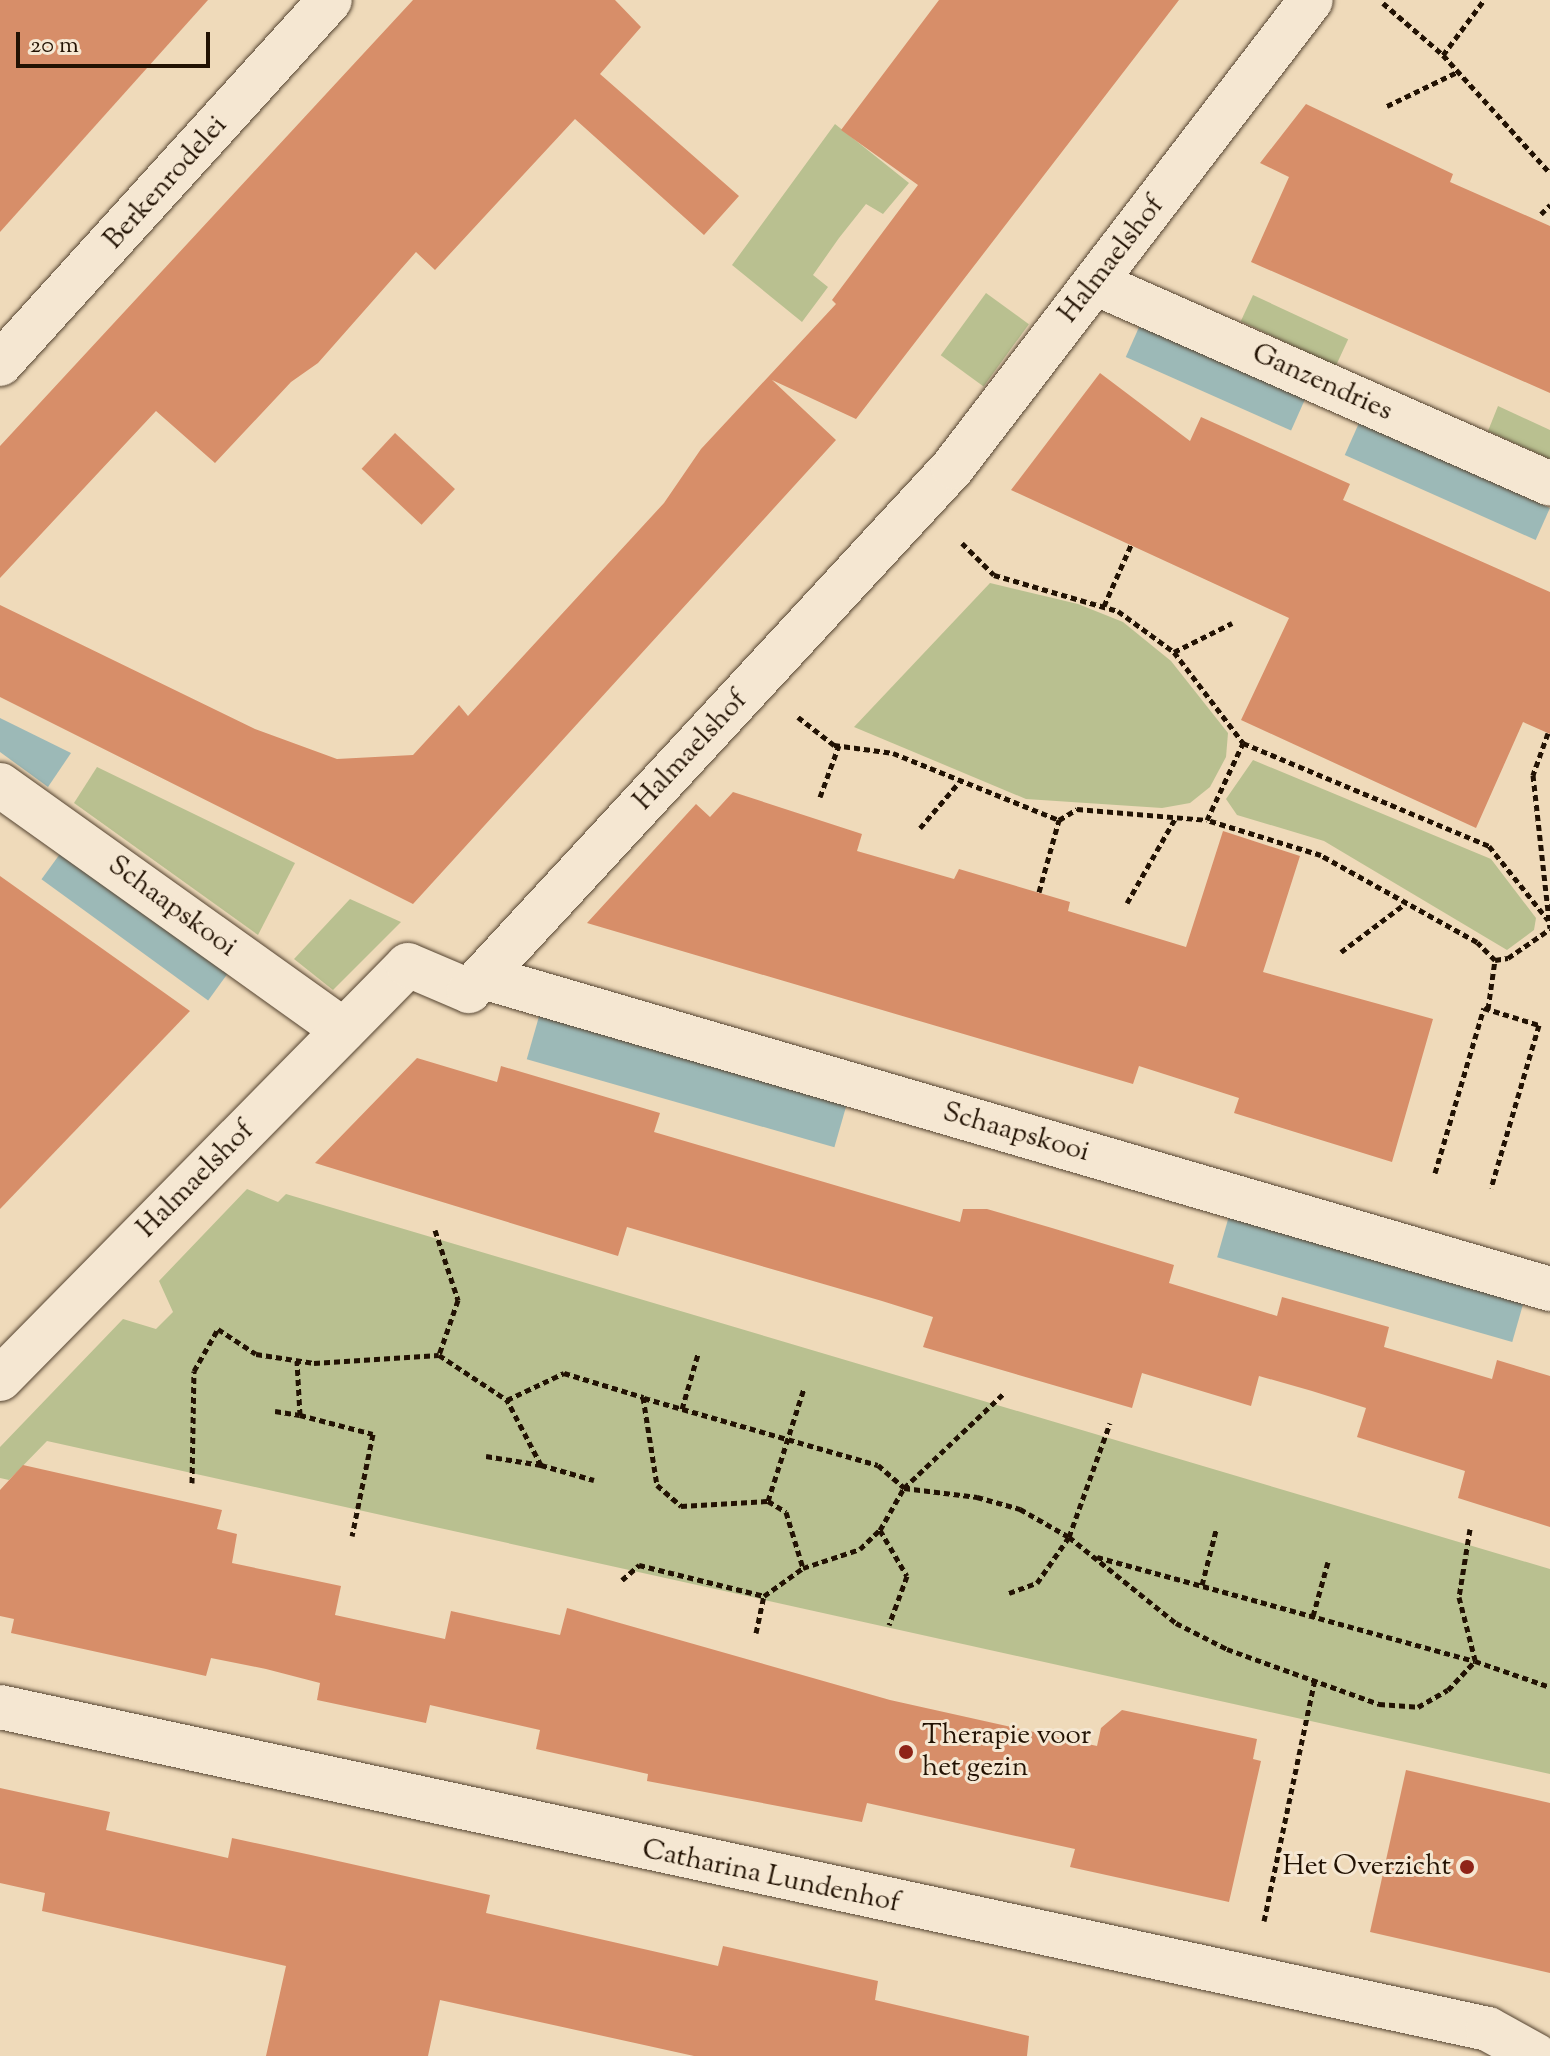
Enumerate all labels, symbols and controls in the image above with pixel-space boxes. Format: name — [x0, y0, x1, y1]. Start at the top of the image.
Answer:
scale bar — [20, 16, 214, 66]
text: 20 m — [30, 29, 79, 63]
street label: Berkenrodelei — [97, 109, 235, 257]
street label: Halmaelshof — [1052, 190, 1172, 330]
street label: Ganzendries — [1247, 337, 1397, 429]
street label: Halmaelshof — [627, 684, 755, 818]
street label: Schaapskooi — [101, 849, 243, 965]
street label: Schaapskooi — [939, 1096, 1093, 1170]
street label: Halmaelshof — [131, 1115, 261, 1245]
place label: Therapie voor het gezin — [922, 1719, 1091, 1785]
marker: Therapie voor het gezin — [897, 1743, 915, 1761]
street label: Catharina Lundenhof — [639, 1833, 903, 1921]
place label: Het Overzicht — [1282, 1850, 1451, 1884]
marker: Het Overzicht — [1458, 1858, 1476, 1876]

